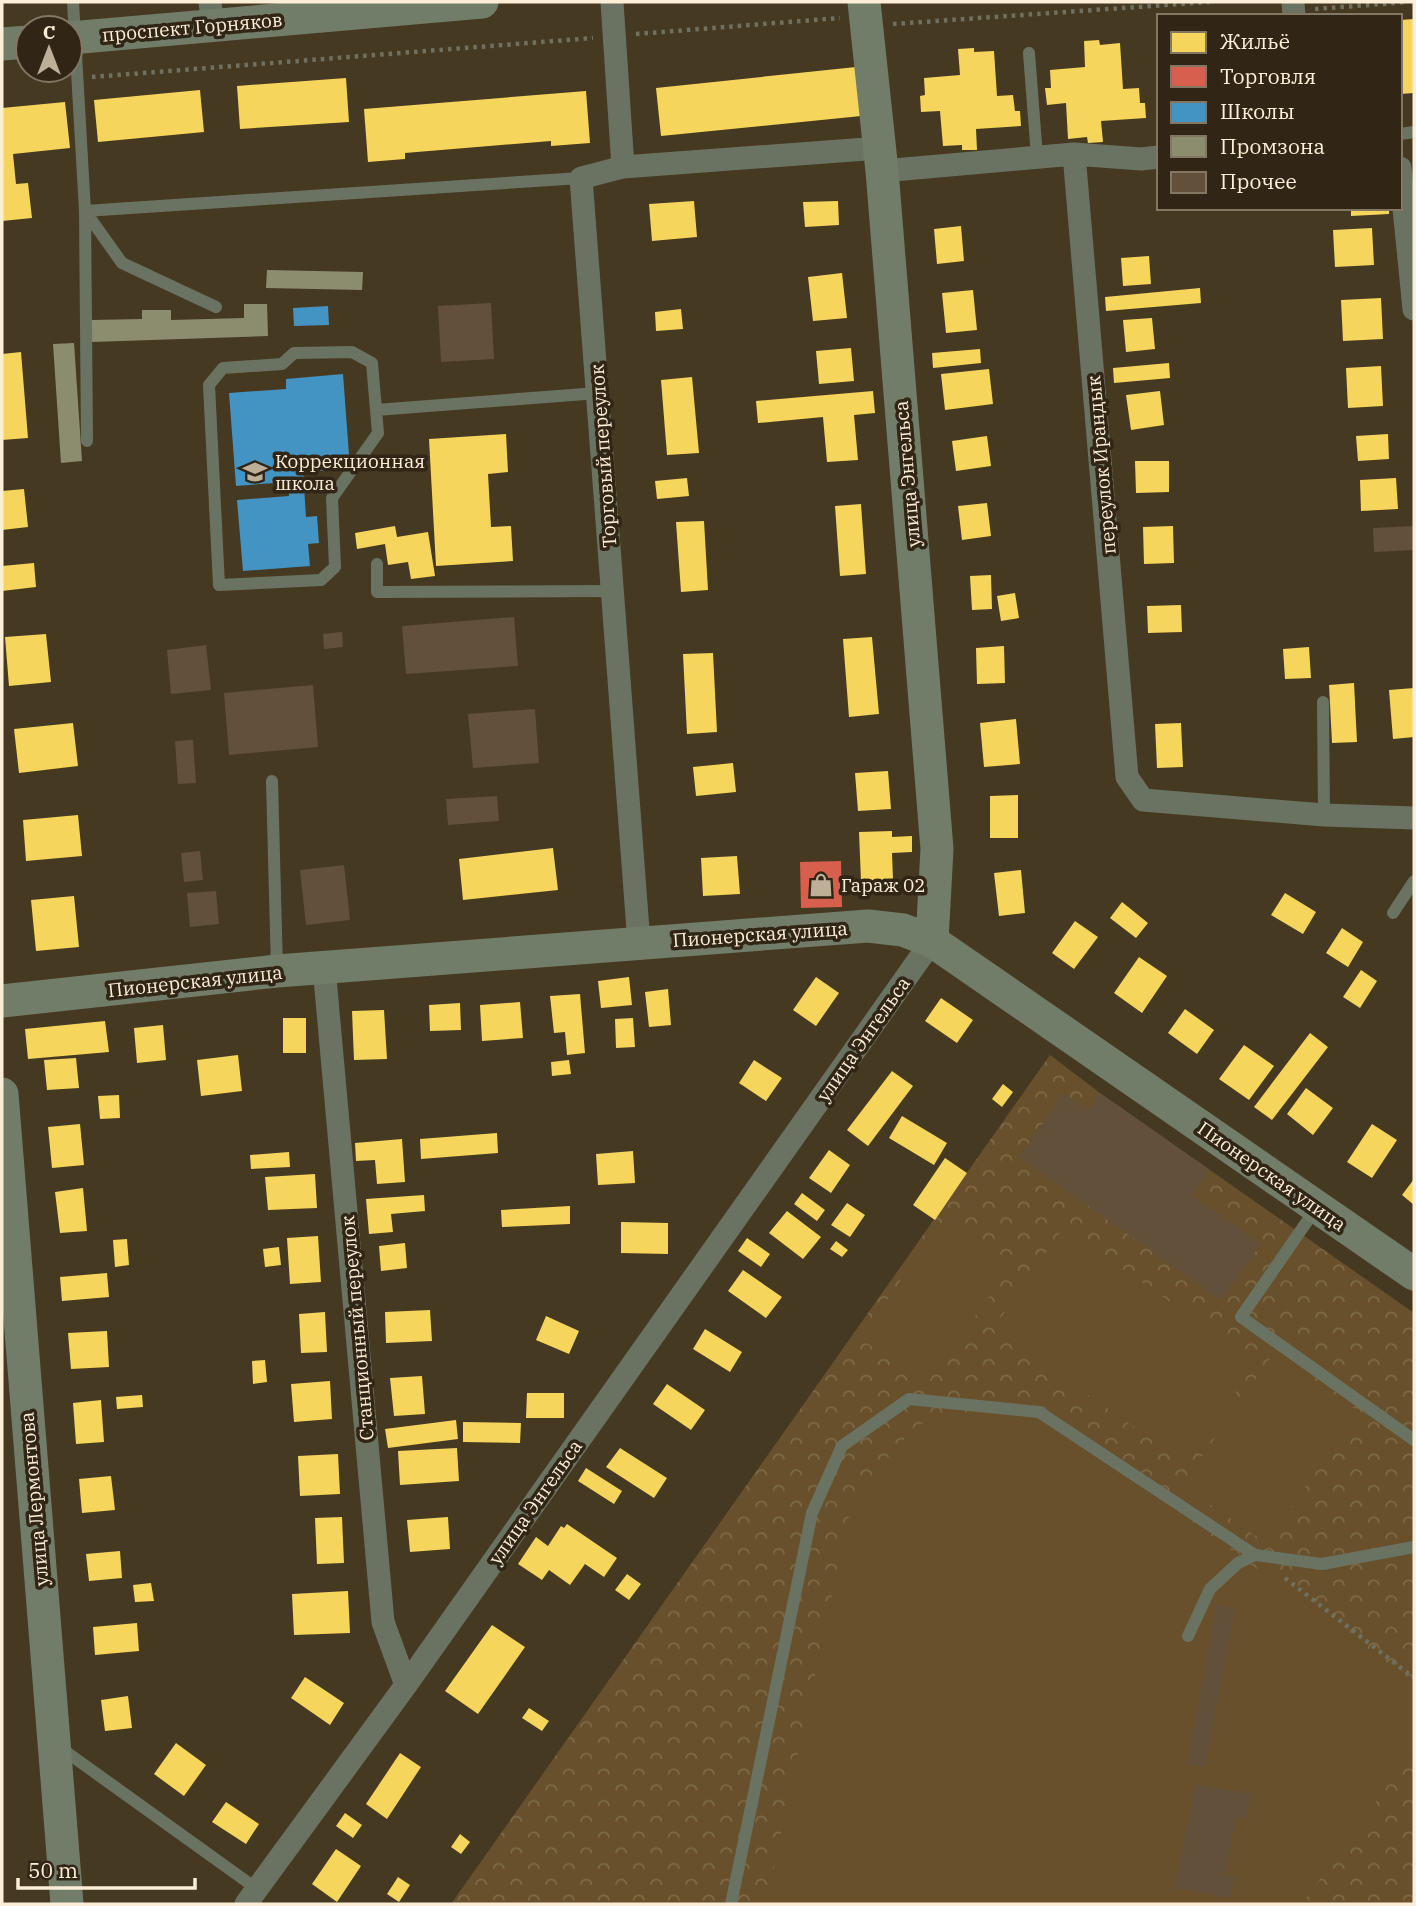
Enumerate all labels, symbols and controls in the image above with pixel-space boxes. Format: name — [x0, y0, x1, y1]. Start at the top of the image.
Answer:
street label: проспект Горняков — [101, 7, 283, 47]
north arrow — [14, 14, 84, 84]
legend — [1157, 14, 1402, 210]
text: С — [43, 20, 55, 44]
text: Жильё — [1220, 27, 1290, 55]
text: Торговля — [1220, 62, 1316, 90]
text: Школы — [1220, 97, 1295, 125]
text: Промзона — [1220, 132, 1325, 160]
text: Прочее — [1220, 167, 1297, 195]
street label: Торговый переулок — [585, 363, 621, 549]
street label: переулок Ирандык — [1081, 375, 1121, 555]
street label: улица Энгельса — [889, 400, 925, 548]
place label: Коррекционная школа — [275, 449, 425, 495]
school or university icon: Коррекционная школа — [241, 458, 269, 486]
shop icon: Гараж 02 — [807, 871, 835, 899]
place label: Гараж 02 — [841, 873, 926, 897]
street label: Пионерская улица — [672, 916, 848, 952]
street label: Пионерская улица — [106, 960, 284, 1002]
street label: улица Энгельса — [811, 972, 915, 1106]
street label: Пионерская улица — [1193, 1116, 1351, 1236]
street label: Станционный переулок — [335, 1215, 379, 1441]
street label: улица Лермонтова — [14, 1411, 54, 1587]
street label: улица Энгельса — [483, 1435, 587, 1569]
scale bar — [18, 1846, 194, 1890]
text: 50 m — [28, 1856, 78, 1884]

